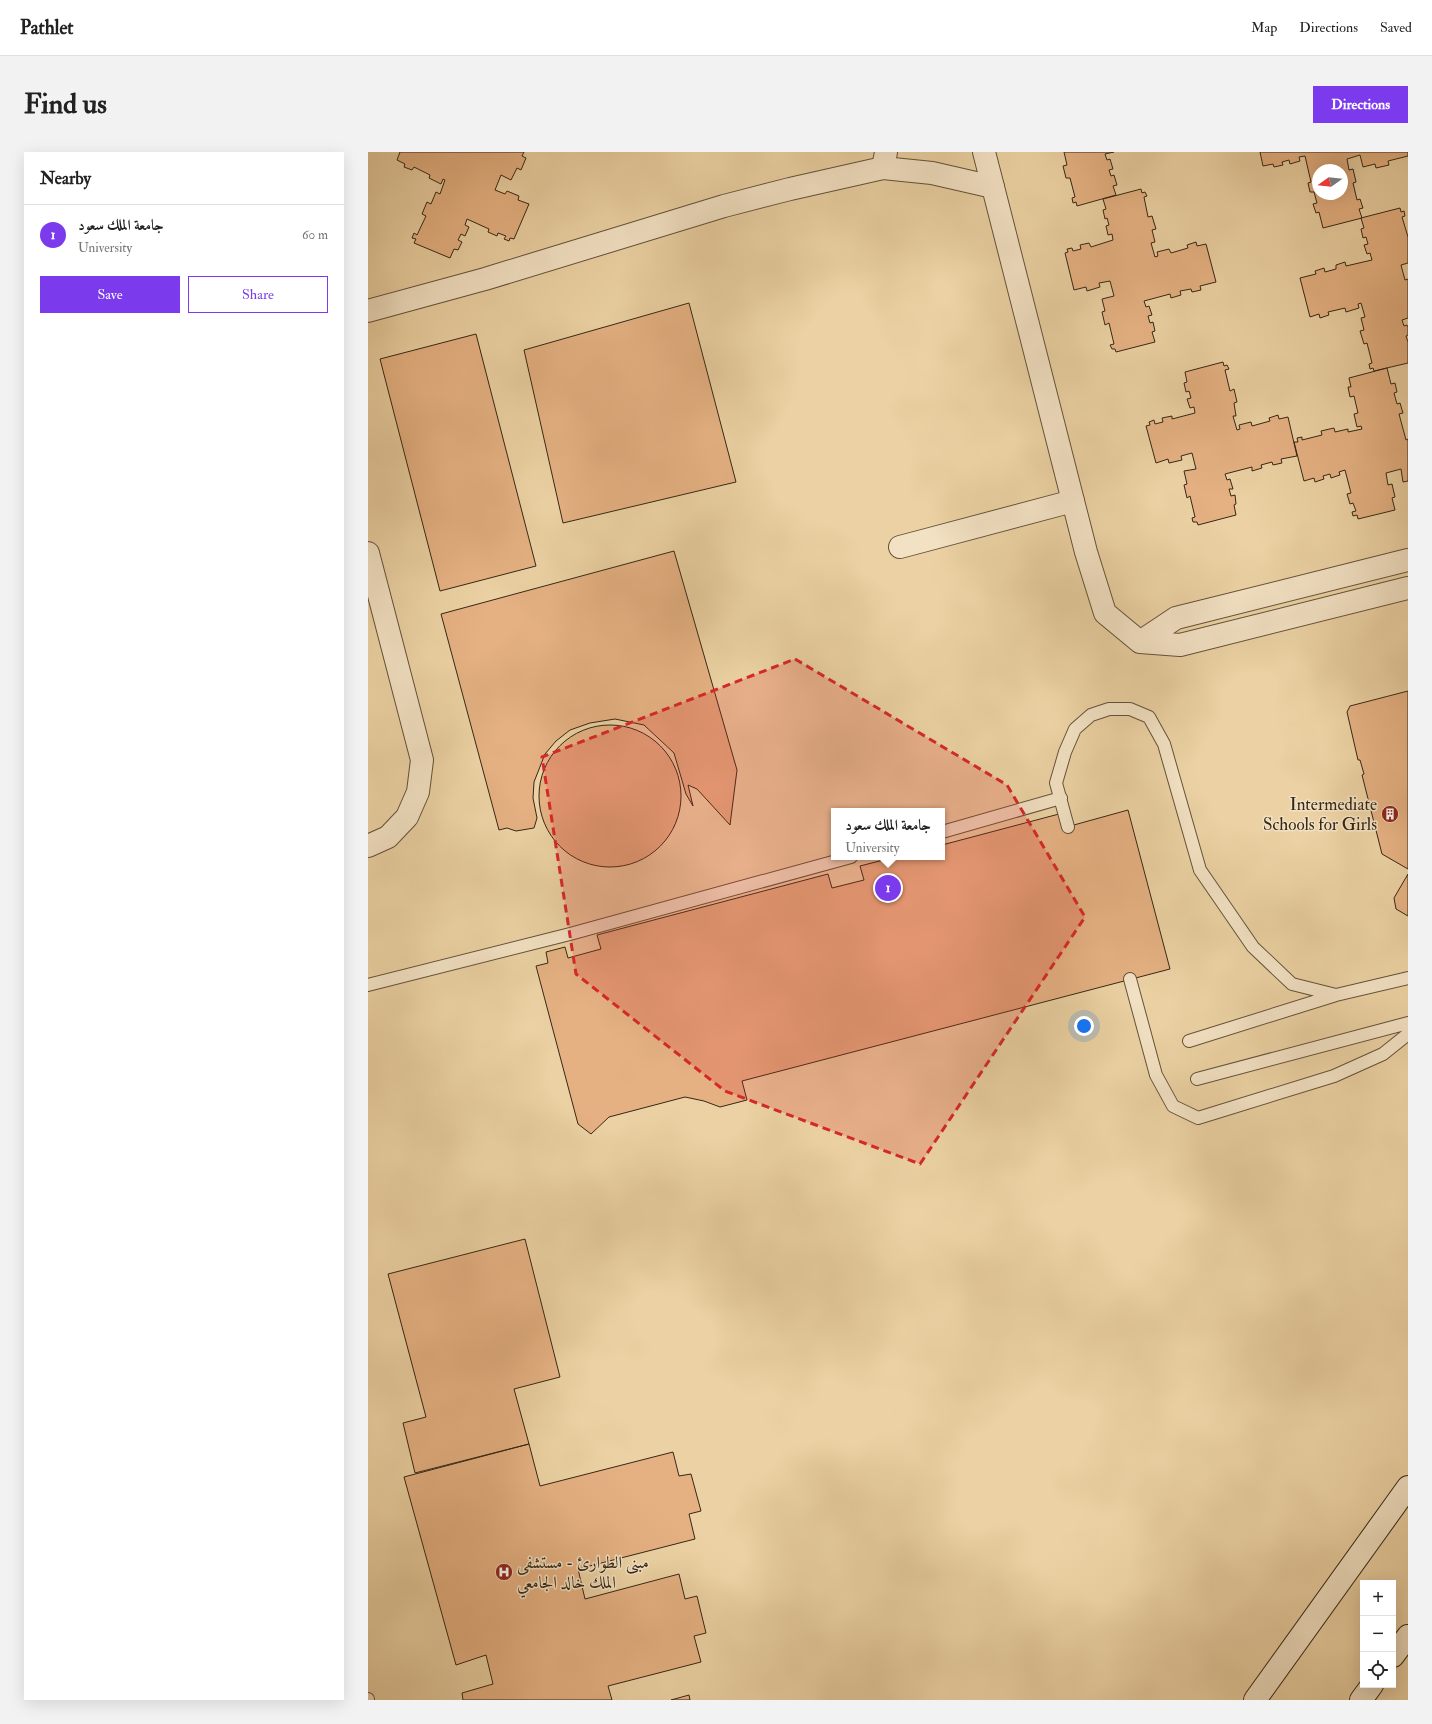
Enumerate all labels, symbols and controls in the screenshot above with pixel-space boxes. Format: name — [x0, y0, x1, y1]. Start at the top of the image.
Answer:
text: Pathlet — [20, 16, 74, 40]
text: Map — [1251, 19, 1277, 36]
text: Directions — [1299, 19, 1358, 36]
text: Saved — [1380, 19, 1412, 36]
button: Directions — [1313, 86, 1408, 123]
text: Find us — [24, 87, 107, 122]
north arrow — [1312, 164, 1348, 200]
text: Nearby — [40, 168, 91, 189]
text: جامعة الملك سعود — [78, 216, 164, 235]
text: 1 — [51, 227, 55, 243]
text: 60 m — [302, 227, 328, 243]
text: University — [78, 240, 132, 256]
button: Save — [40, 276, 180, 313]
button: Share — [188, 276, 328, 313]
place label: Intermediate Schools for Girls — [1263, 794, 1377, 835]
building icon: Intermediate Schools for Girls — [1380, 804, 1400, 824]
popup — [831, 808, 945, 860]
text: جامعة الملك سعود — [845, 816, 931, 835]
text: University — [845, 840, 899, 856]
pin: 1 — [875, 873, 901, 903]
your location — [1074, 1016, 1094, 1036]
place label: مبنى الطوارئ - مستشفى الملك خالد الجامعي — [517, 1552, 649, 1598]
hospital icon: مبنى الطوارئ - مستشفى الملك خالد الجامعي — [494, 1562, 514, 1582]
map controls — [1360, 1580, 1396, 1688]
button: + — [1360, 1580, 1396, 1616]
button: − — [1360, 1616, 1396, 1652]
button: locate — [1360, 1652, 1396, 1688]

